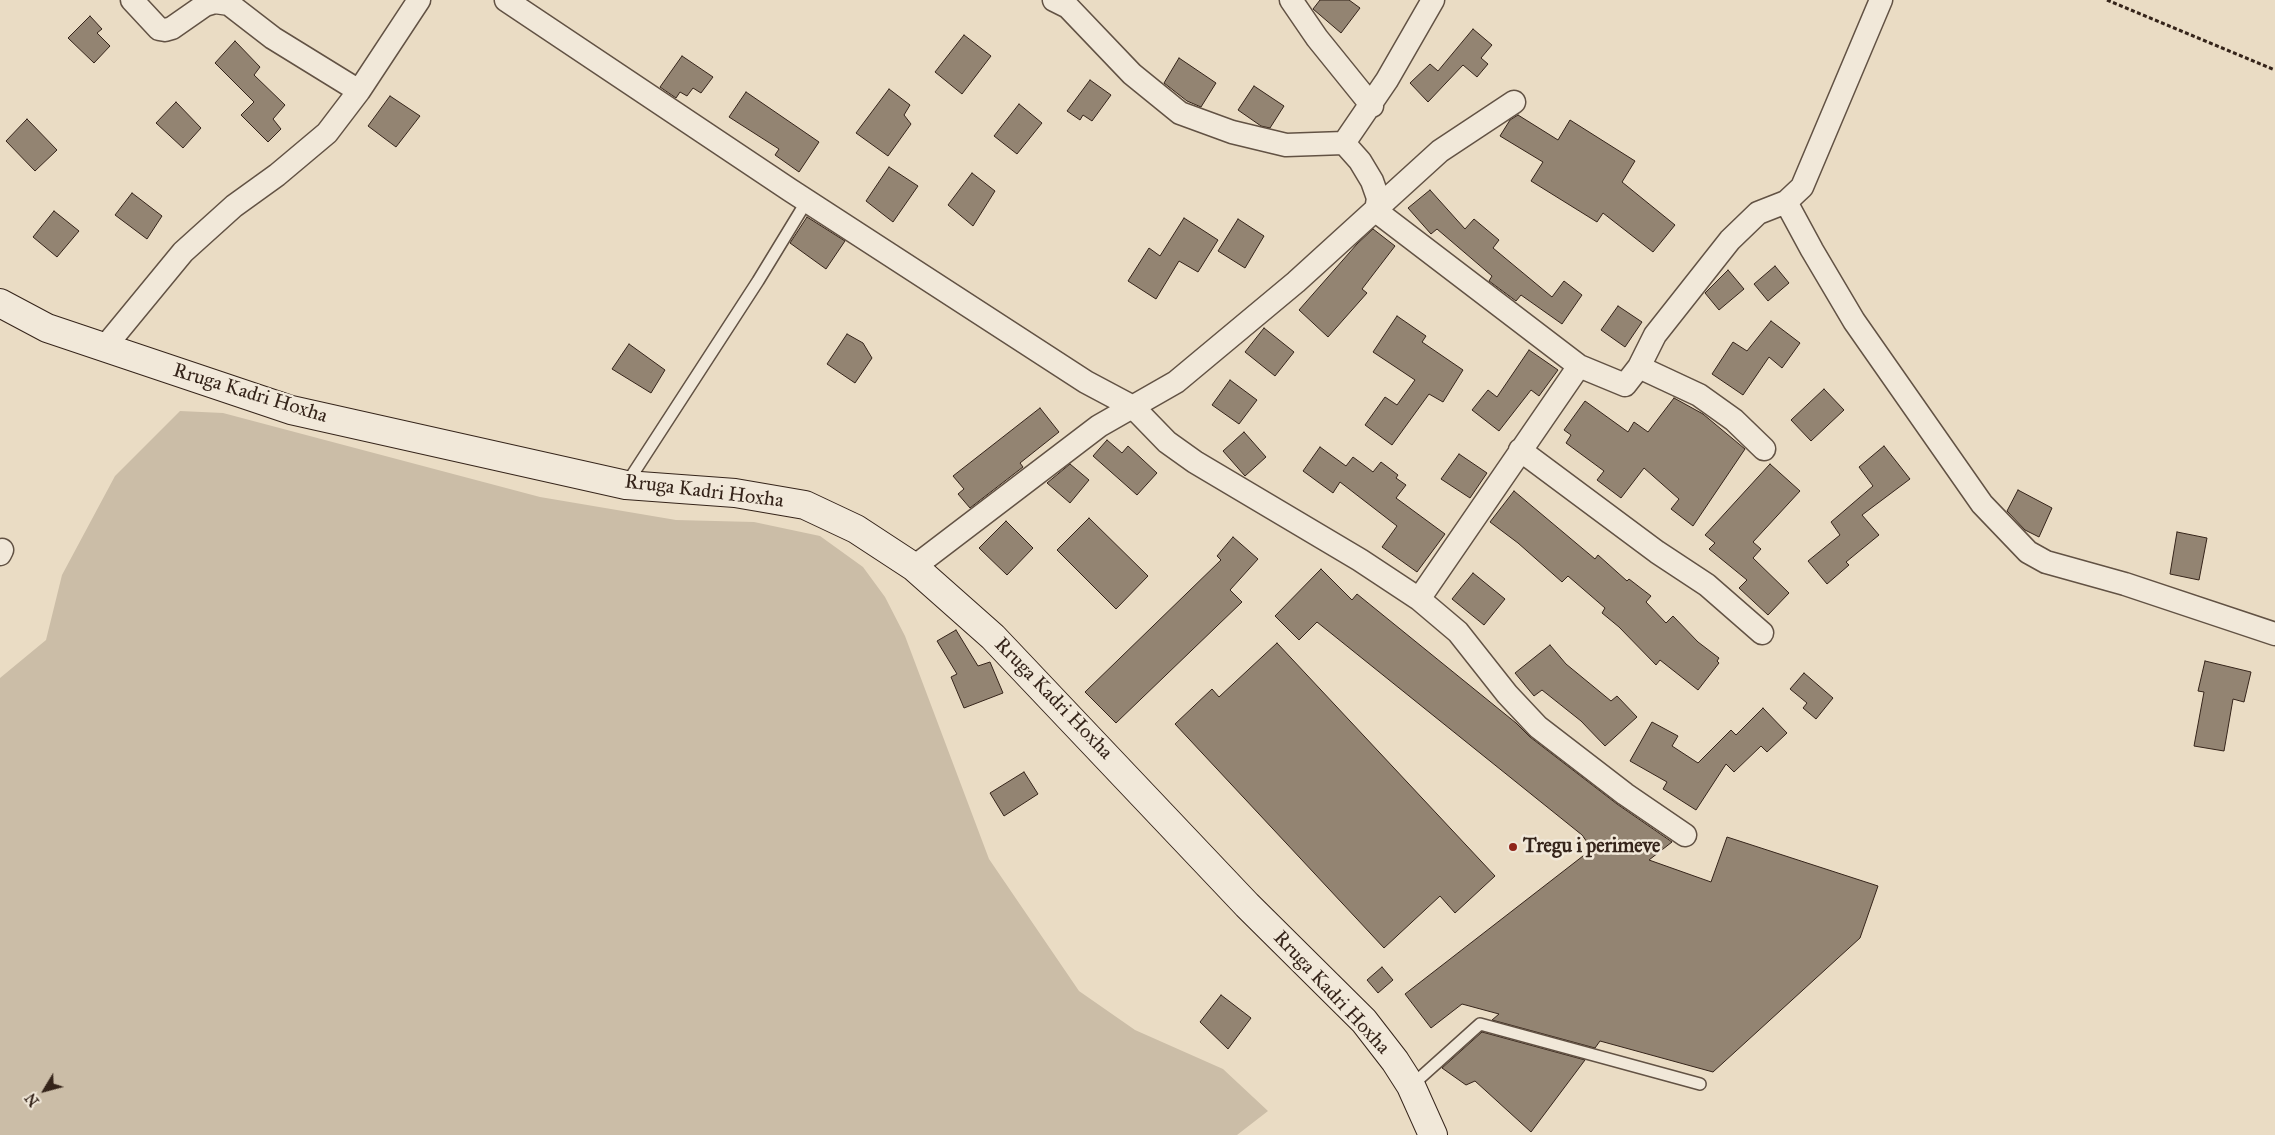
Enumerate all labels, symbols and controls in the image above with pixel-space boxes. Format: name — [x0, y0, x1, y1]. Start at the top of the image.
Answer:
street label: Rruga Kadri Hoxha — [170, 359, 330, 429]
street label: Rruga Kadri Hoxha — [623, 470, 785, 514]
street label: Rruga Kadri Hoxha — [989, 633, 1117, 765]
place label: Tregu i perimeve — [1523, 835, 1660, 859]
marker: Tregu i perimeve — [1507, 841, 1519, 853]
street label: Rruga Kadri Hoxha — [1268, 926, 1394, 1060]
north arrow — [20, 1065, 70, 1115]
text: N — [22, 1089, 43, 1109]

